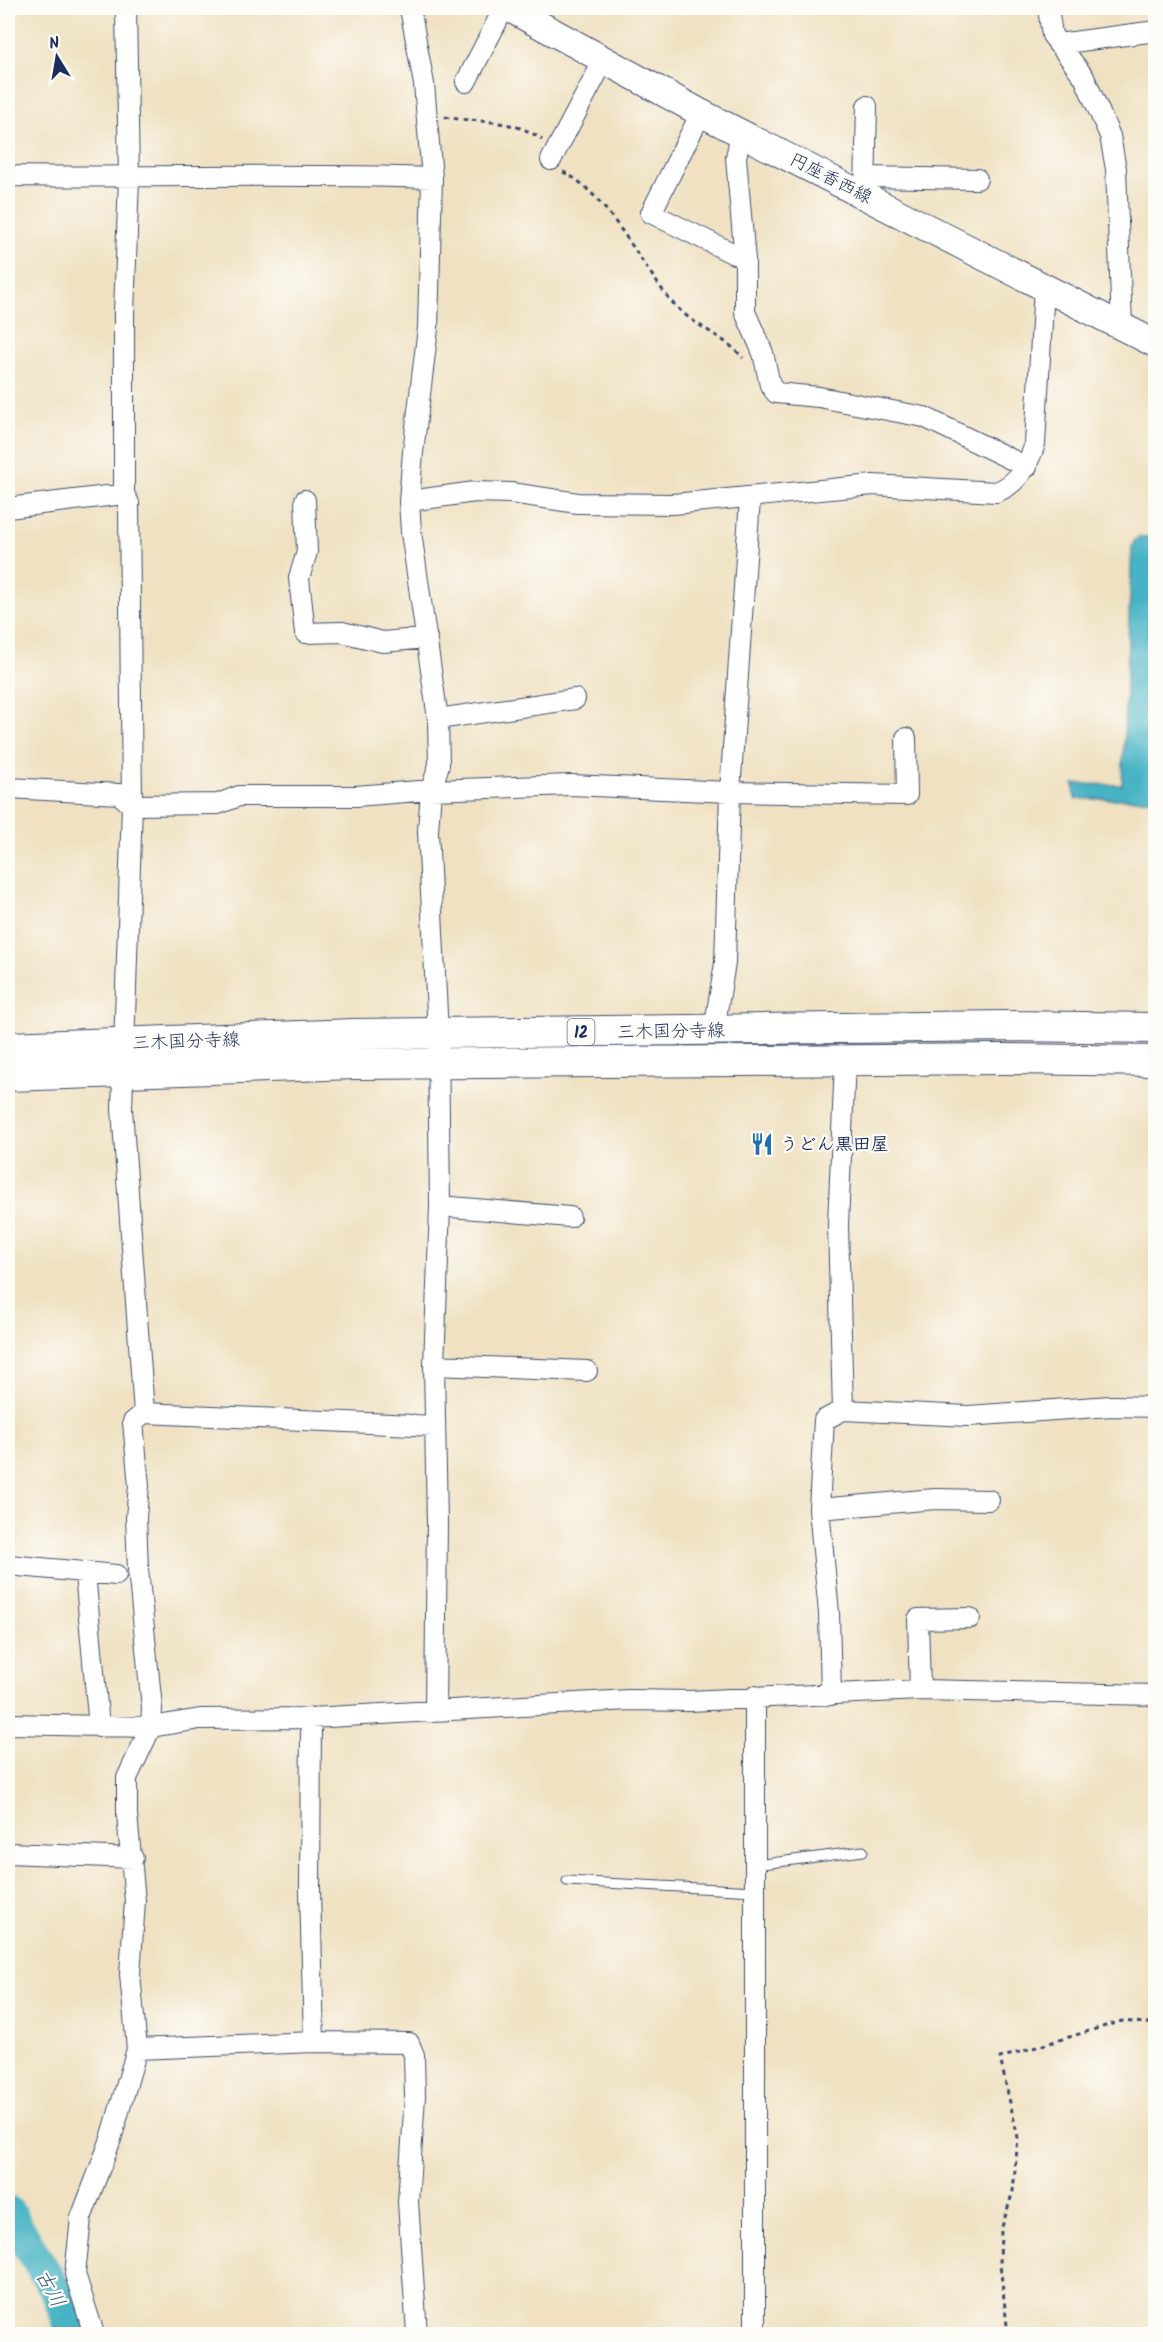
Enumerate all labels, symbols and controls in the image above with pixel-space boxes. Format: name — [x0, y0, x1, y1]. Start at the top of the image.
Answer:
north arrow — [27, 27, 87, 87]
text: N — [47, 31, 62, 57]
street label: 円座香西線 — [784, 146, 877, 213]
street label: 三木国分寺線 — [617, 1017, 725, 1048]
road number: 12 — [568, 1019, 594, 1045]
street label: 三木国分寺線 — [132, 1026, 241, 1059]
restaurant icon: うどん黒田屋 — [749, 1131, 775, 1157]
place label: うどん黒田屋 — [780, 1131, 889, 1160]
water label: 古川 — [26, 2264, 73, 2314]

